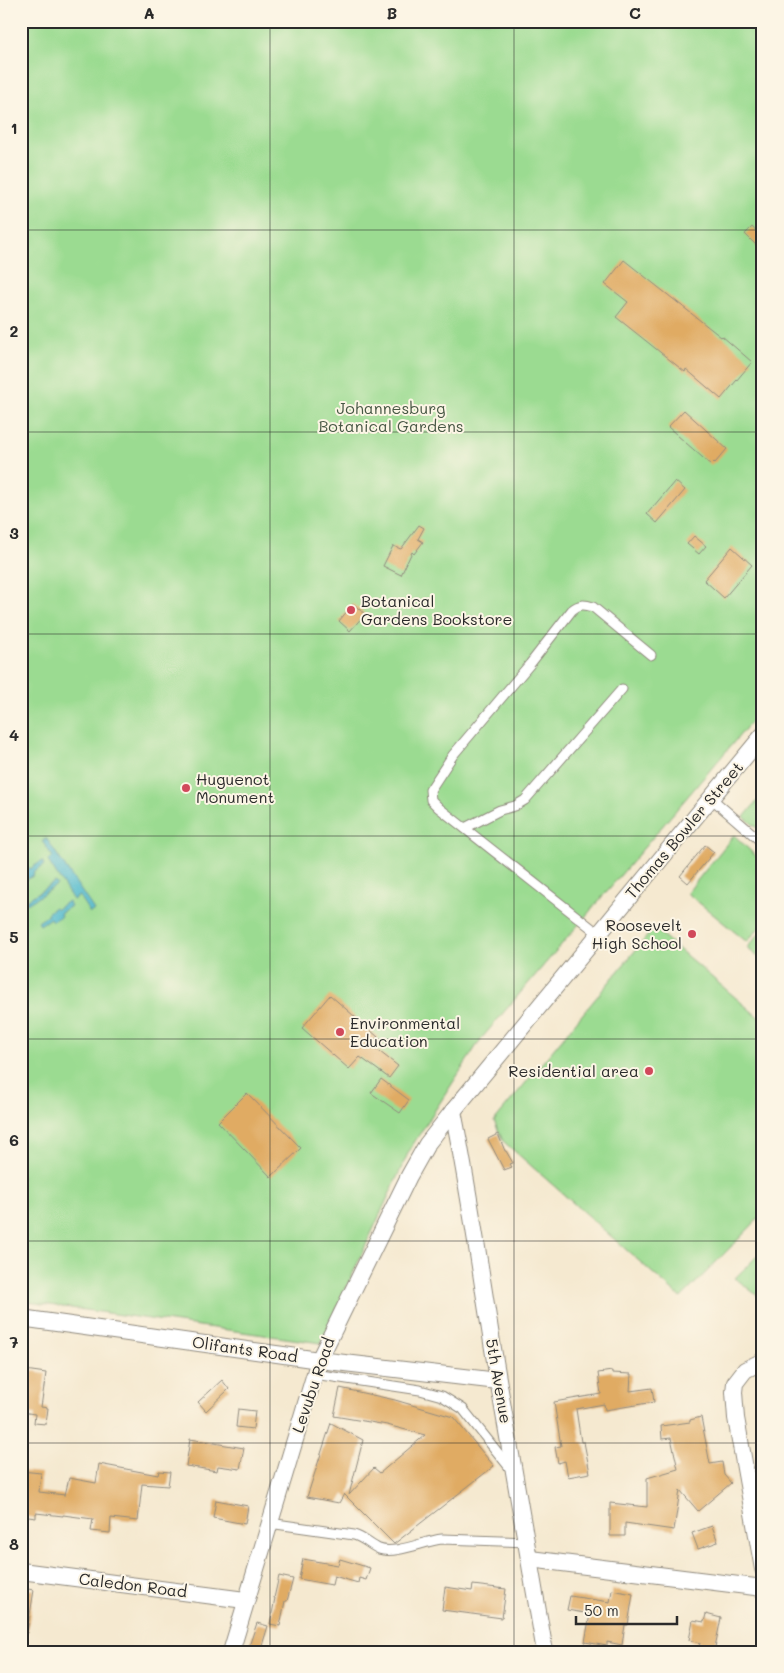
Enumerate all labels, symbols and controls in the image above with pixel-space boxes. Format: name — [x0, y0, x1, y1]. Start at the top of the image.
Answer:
text: A — [143, 2, 155, 23]
text: B — [387, 2, 397, 23]
text: C — [629, 2, 641, 23]
text: 1 — [10, 117, 18, 138]
text: 2 — [10, 320, 19, 341]
park label: Johannesburg Botanical Gardens — [318, 397, 464, 436]
text: 3 — [9, 522, 19, 543]
place label: Botanical Gardens Bookstore — [361, 590, 512, 629]
marker: Botanical Gardens Bookstore — [345, 604, 357, 616]
text: 4 — [9, 724, 19, 745]
street label: Thomas Bowler Street — [620, 757, 747, 903]
place label: Huguenot Monument — [196, 768, 274, 807]
marker: Huguenot Monument — [180, 782, 192, 794]
place label: Roosevelt High School — [592, 914, 682, 953]
text: 5 — [9, 926, 19, 947]
marker: Roosevelt High School — [686, 928, 698, 940]
place label: Environmental Education — [350, 1012, 460, 1051]
marker: Environmental Education — [334, 1026, 346, 1038]
place label: Residential area — [508, 1060, 639, 1081]
marker: Residential area — [643, 1065, 655, 1077]
text: 6 — [9, 1129, 19, 1150]
text: 7 — [10, 1331, 19, 1352]
street label: Olifants Road — [191, 1331, 299, 1366]
street label: Levubu Road — [286, 1334, 339, 1435]
street label: 5th Avenue — [482, 1337, 517, 1425]
text: 8 — [9, 1533, 19, 1554]
street label: Caledon Road — [78, 1567, 188, 1602]
scale bar — [576, 1593, 678, 1625]
text: 50 m — [584, 1600, 619, 1620]

